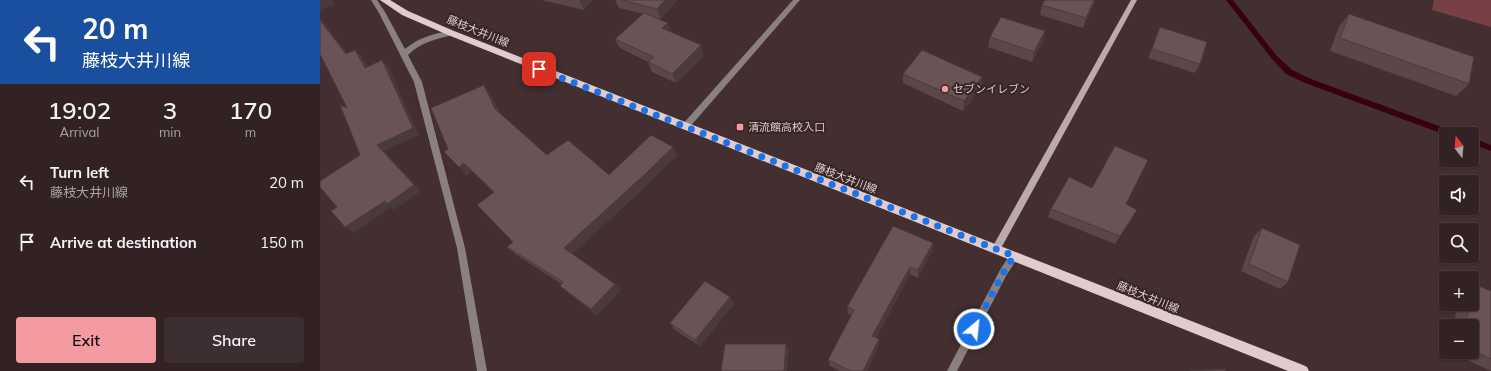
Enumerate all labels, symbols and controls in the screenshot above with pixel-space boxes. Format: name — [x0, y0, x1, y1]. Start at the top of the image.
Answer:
text: 20 m — [82, 11, 148, 46]
street label: 藤枝大井川線 — [445, 12, 511, 50]
icon: left — [16, 16, 68, 68]
text: 藤枝大井川線 — [82, 49, 190, 72]
pin — [522, 52, 556, 86]
icon: arrive — [528, 58, 550, 80]
place label: セブンイレブン — [953, 82, 1030, 96]
marker: セブンイレブン — [940, 84, 950, 94]
text: 19:02 — [48, 95, 111, 125]
text: 3 — [163, 95, 177, 125]
text: 170 — [229, 95, 272, 125]
place label: 清流館高校入口 — [748, 120, 825, 134]
marker: 清流館高校入口 — [735, 122, 745, 132]
text: Arrival — [60, 124, 99, 140]
text: min — [159, 124, 181, 140]
text: m — [245, 124, 256, 140]
north arrow — [1439, 127, 1479, 167]
map controls — [1439, 127, 1479, 359]
street label: 藤枝大井川線 — [813, 160, 879, 196]
text: Turn left — [50, 163, 109, 182]
icon: left — [16, 171, 38, 193]
text: 20 m — [269, 173, 304, 192]
button: sound — [1439, 175, 1479, 215]
text: 藤枝大井川線 — [50, 184, 128, 200]
button: search — [1439, 223, 1479, 263]
icon: arrive — [16, 231, 38, 253]
text: Arrive at destination — [50, 233, 197, 252]
text: 150 m — [260, 233, 304, 252]
button: + — [1439, 271, 1479, 311]
street label: 藤枝大井川線 — [1115, 278, 1181, 316]
position arrow — [953, 308, 995, 350]
button: Exit — [16, 317, 156, 363]
button: Share — [164, 317, 304, 363]
button: − — [1439, 319, 1479, 359]

